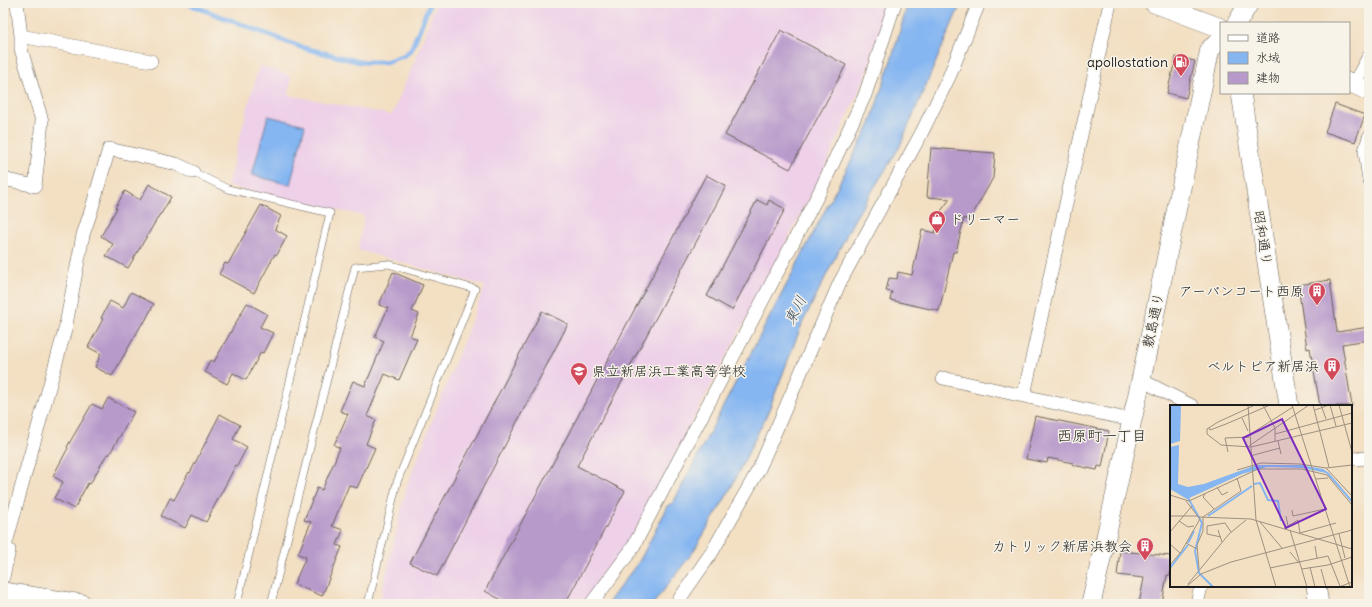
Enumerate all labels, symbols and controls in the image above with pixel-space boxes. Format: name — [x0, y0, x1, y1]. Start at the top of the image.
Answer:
legend — [1220, 22, 1350, 94]
text: 道路 — [1256, 30, 1280, 45]
text: 水域 — [1256, 50, 1280, 65]
fuel station icon: apollostation — [1171, 52, 1191, 77]
place label: apollostation — [1087, 53, 1168, 71]
text: 建物 — [1256, 70, 1280, 85]
shop icon: ドリーマー — [927, 209, 947, 234]
street label: 昭和通り — [1250, 209, 1276, 267]
place label: ドリーマー — [950, 210, 1020, 228]
building icon: アーバンコート西原 — [1307, 281, 1327, 306]
place label: アーバンコート西原 — [1179, 282, 1304, 300]
street label: 敷島通り — [1138, 291, 1168, 349]
water label: 東川 — [780, 292, 810, 328]
building icon: ベルトピア新居浜 — [1322, 356, 1342, 381]
place label: ベルトピア新居浜 — [1207, 357, 1319, 375]
school or university icon: 県立新居浜工業高等学校 — [569, 361, 589, 386]
place label: 県立新居浜工業高等学校 — [592, 362, 746, 380]
inset map — [1170, 405, 1352, 587]
district label: 西原町一丁目 — [1057, 426, 1147, 445]
building icon: カトリック新居浜教会 — [1135, 536, 1155, 561]
place label: カトリック新居浜教会 — [992, 537, 1132, 555]

